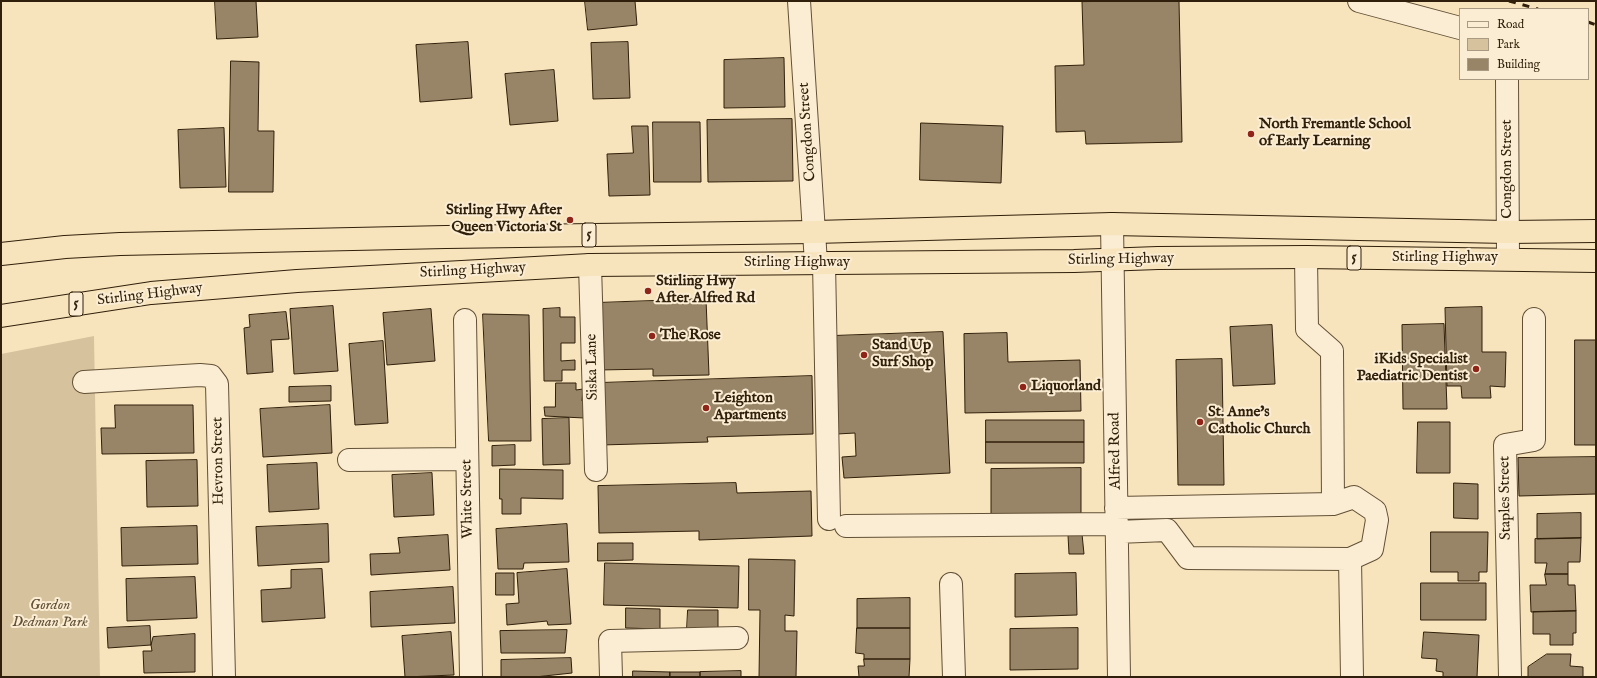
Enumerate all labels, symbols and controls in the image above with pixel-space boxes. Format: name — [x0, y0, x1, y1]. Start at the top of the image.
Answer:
legend — [1459, 8, 1589, 80]
text: Road — [1497, 17, 1524, 32]
text: Park — [1497, 37, 1520, 52]
text: Building — [1497, 57, 1540, 72]
street label: Congdon Street — [796, 82, 820, 182]
place label: North Fremantle School of Early Learning — [1259, 116, 1411, 151]
street label: Congdon Street — [1499, 119, 1517, 219]
marker: North Fremantle School of Early Learning — [1246, 129, 1256, 139]
place label: Stirling Hwy After Queen Victoria St — [446, 202, 562, 237]
marker: Stirling Hwy After Queen Victoria St — [565, 215, 575, 225]
road number: 5 — [582, 223, 596, 247]
road number: 5 — [1347, 246, 1361, 270]
street label: Stirling Highway — [1392, 249, 1498, 267]
street label: Stirling Highway — [1068, 250, 1174, 270]
street label: Stirling Highway — [744, 254, 850, 272]
street label: Stirling Highway — [419, 259, 527, 283]
place label: Stirling Hwy After Alfred Rd — [656, 273, 755, 308]
street label: Stirling Highway — [96, 280, 204, 310]
marker: Stirling Hwy After Alfred Rd — [643, 286, 653, 296]
road number: 5 — [69, 292, 83, 316]
place label: The Rose — [660, 327, 721, 345]
marker: The Rose — [647, 331, 657, 341]
street label: Siska Lane — [583, 333, 603, 401]
place label: Stand Up Surf Shop — [872, 337, 934, 372]
marker: Stand Up Surf Shop — [859, 350, 869, 360]
place label: iKids Specialist Paediatric Dentist — [1357, 351, 1468, 386]
marker: iKids Specialist Paediatric Dentist — [1471, 364, 1481, 374]
place label: Liquorland — [1031, 378, 1101, 396]
marker: Liquorland — [1018, 382, 1028, 392]
place label: Leighton Apartments — [714, 390, 786, 425]
marker: Leighton Apartments — [701, 403, 711, 413]
place label: St. Anne's Catholic Church — [1208, 404, 1310, 439]
street label: Alfred Road — [1106, 412, 1126, 490]
street label: Hevron Street — [209, 417, 229, 505]
marker: St. Anne's Catholic Church — [1195, 417, 1205, 427]
street label: Staples Street — [1496, 456, 1516, 540]
street label: White Street — [458, 459, 478, 539]
park label: Gordon Dedman Park — [12, 597, 88, 632]

